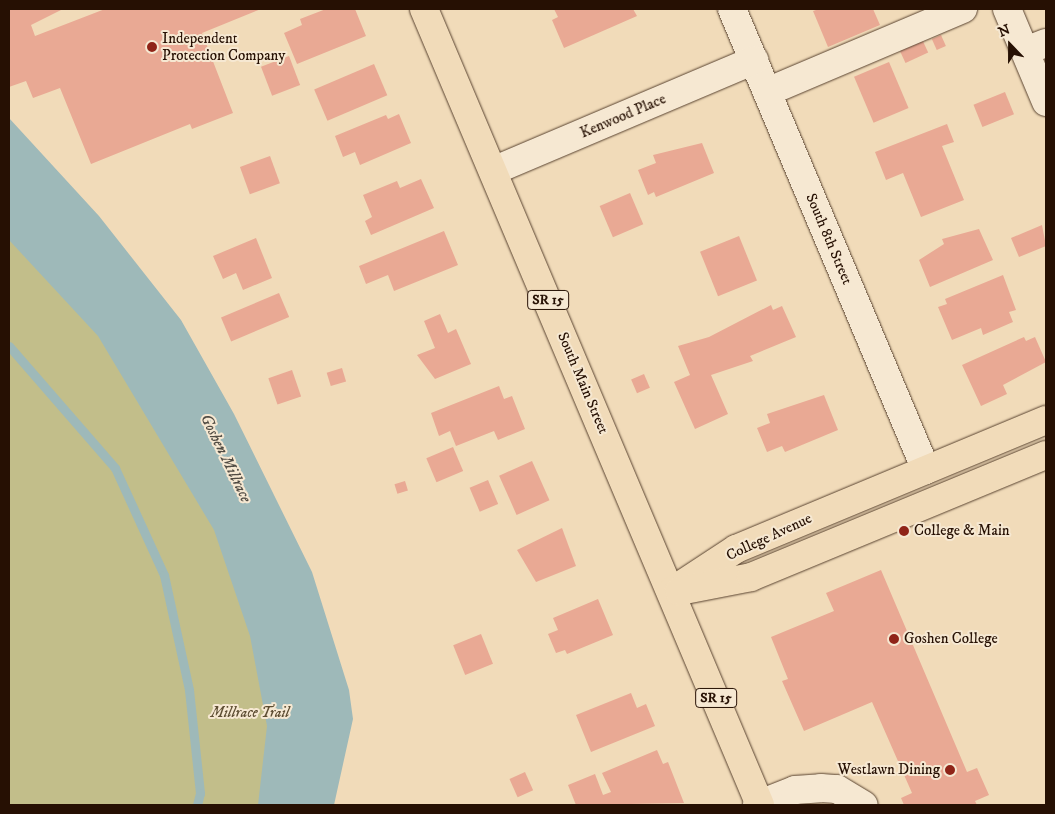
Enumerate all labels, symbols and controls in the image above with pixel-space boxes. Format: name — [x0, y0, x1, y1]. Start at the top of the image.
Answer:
north arrow — [985, 20, 1035, 70]
text: N — [996, 21, 1013, 42]
place label: Independent Protection Company — [162, 29, 285, 64]
marker: Independent Protection Company — [146, 41, 158, 53]
street label: Kenwood Place — [577, 90, 669, 142]
street label: South 8th Street — [802, 191, 856, 287]
road number: SR 15 — [527, 288, 569, 312]
street label: South Main Street — [553, 329, 613, 437]
water label: Goshen Millrace — [196, 411, 256, 505]
street label: College Avenue — [723, 509, 815, 565]
place label: College & Main — [914, 522, 1010, 540]
marker: College & Main — [898, 525, 910, 537]
place label: Goshen College — [904, 630, 998, 648]
marker: Goshen College — [888, 633, 900, 645]
road number: SR 15 — [695, 686, 737, 710]
park label: Millrace Trail — [211, 704, 289, 722]
place label: Westlawn Dining — [838, 761, 940, 779]
marker: Westlawn Dining — [944, 764, 956, 776]

